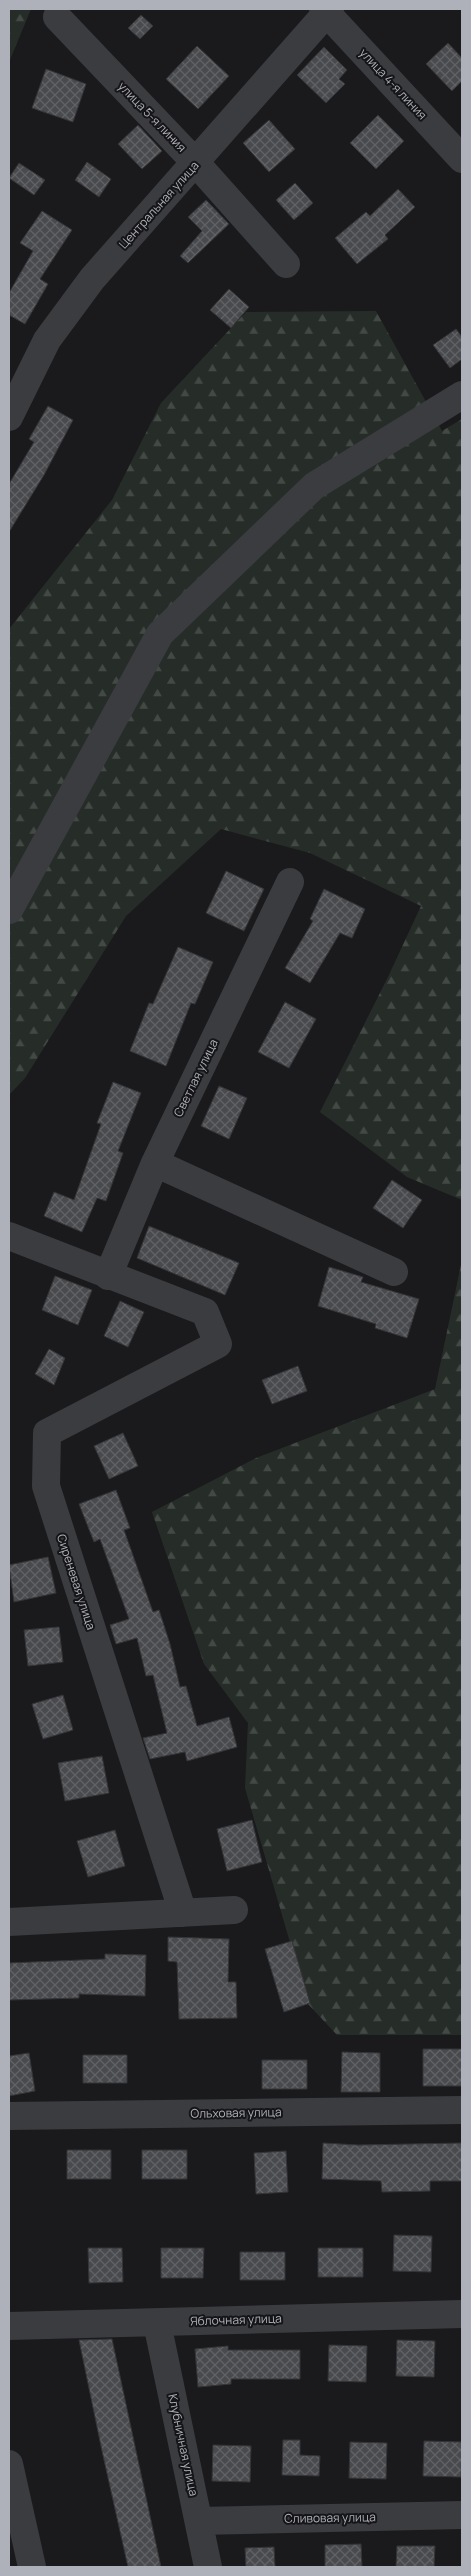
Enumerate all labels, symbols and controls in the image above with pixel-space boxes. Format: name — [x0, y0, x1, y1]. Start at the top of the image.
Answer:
street label: улица 4-я линия — [356, 44, 431, 123]
street label: улица 5-я линия — [114, 78, 190, 156]
street label: Центральная улица — [115, 157, 203, 252]
street label: Светлая улица — [169, 1036, 222, 1119]
street label: Сиреневая улица — [53, 1532, 100, 1632]
street label: Ольховая улица — [190, 2103, 282, 2122]
street label: Яблочная улица — [190, 2309, 282, 2330]
street label: Клубничная улица — [164, 2392, 203, 2498]
street label: Сливовая улица — [284, 2508, 376, 2527]

